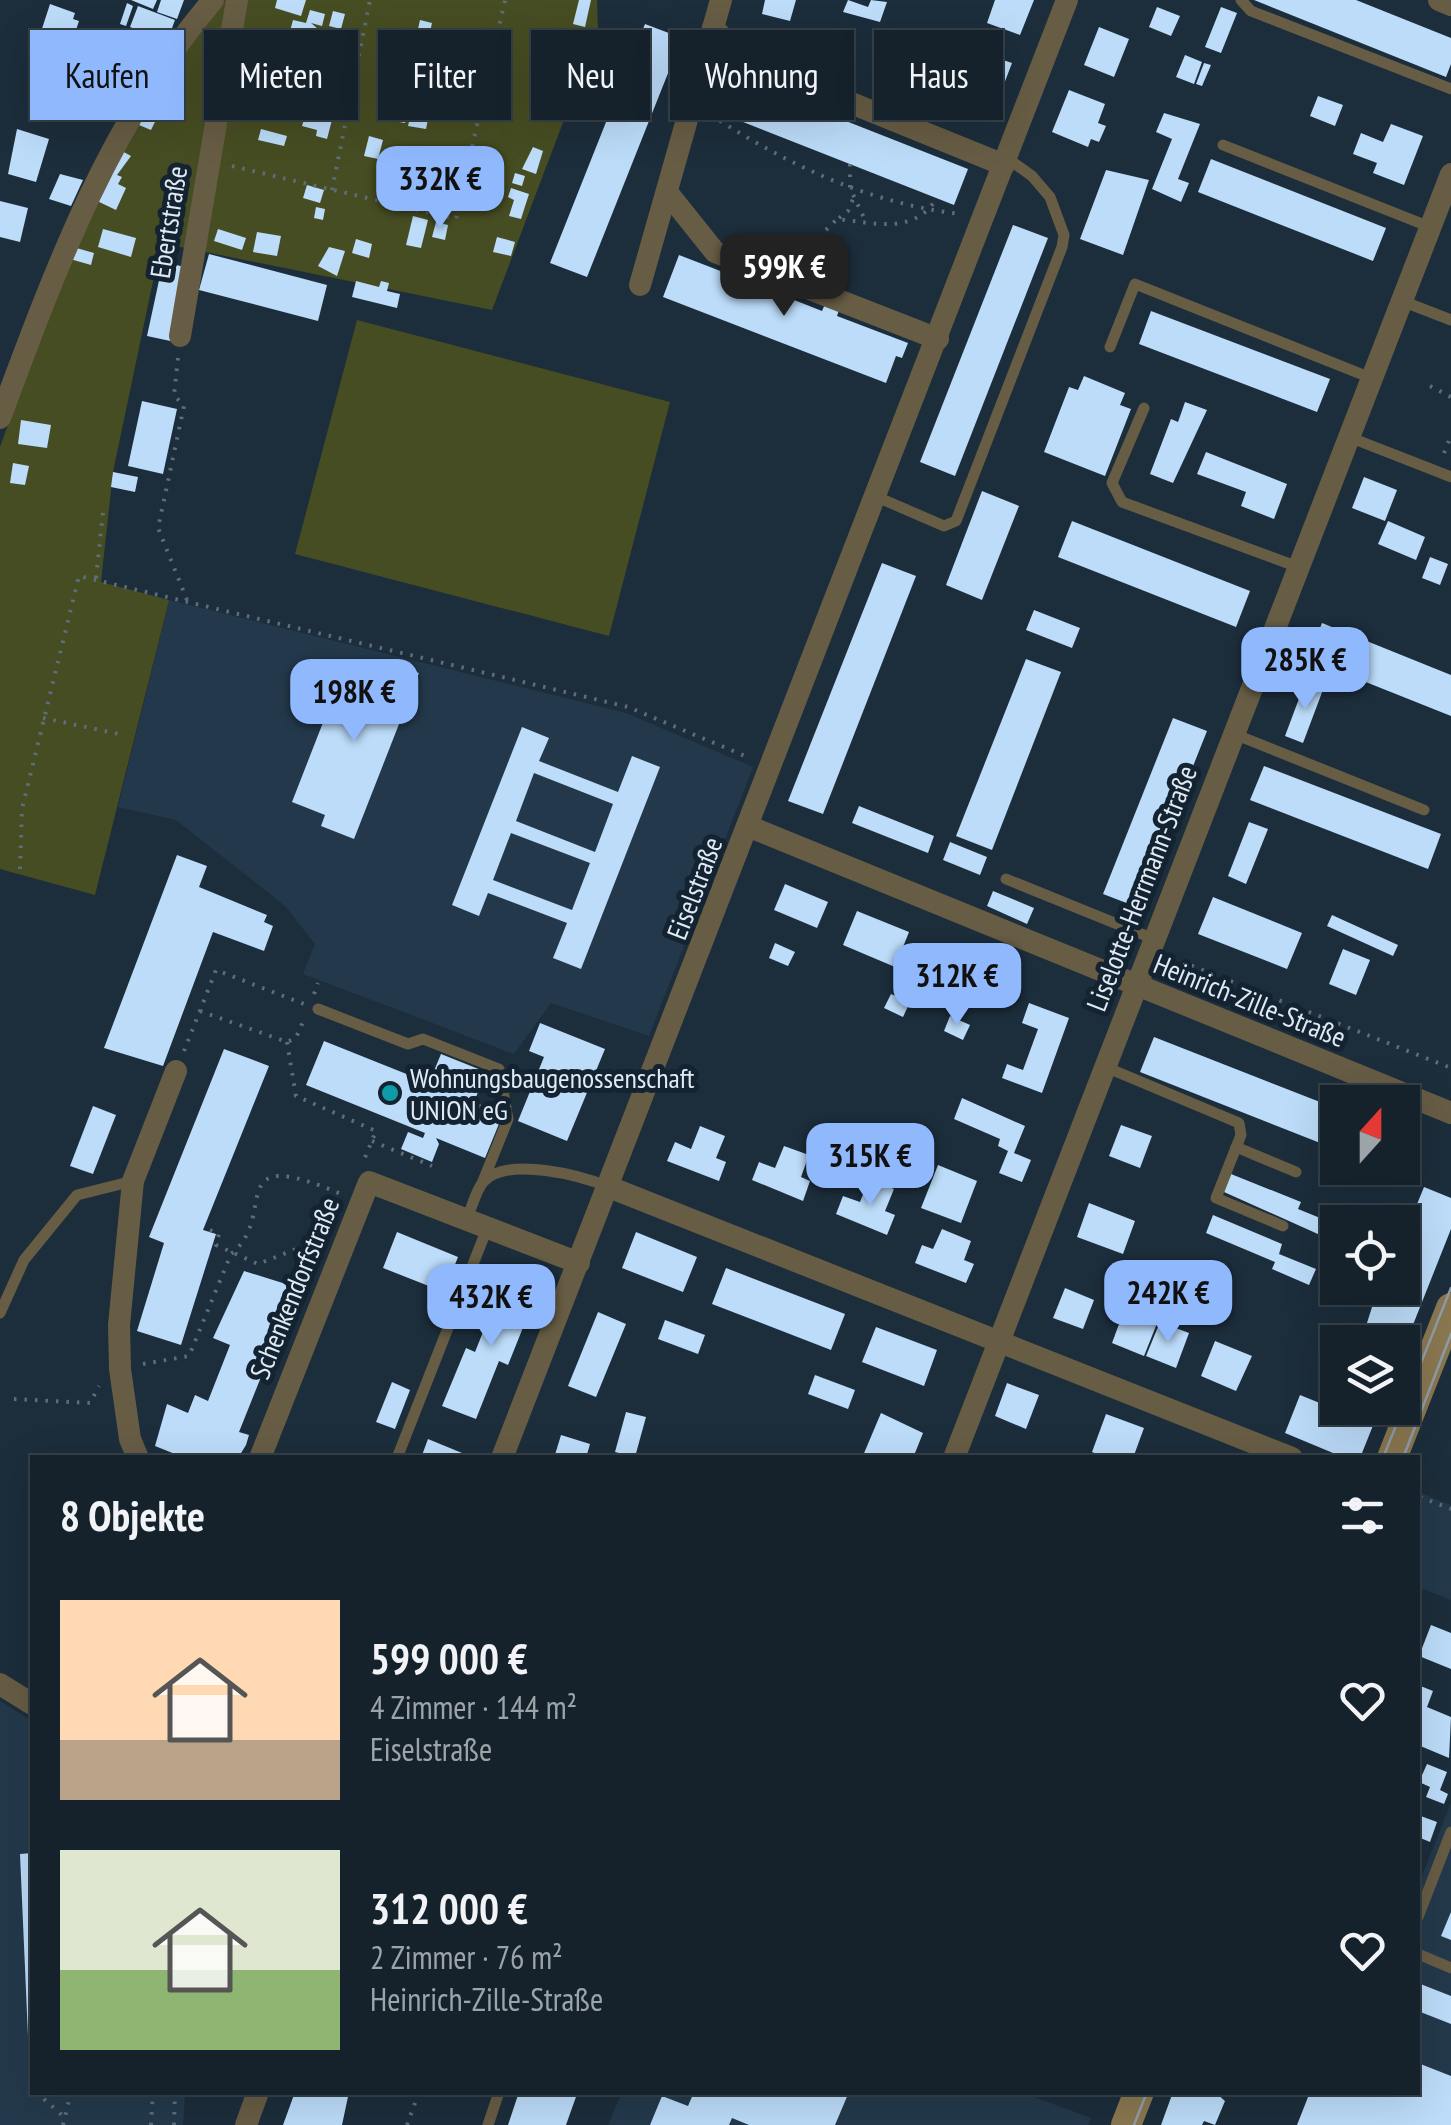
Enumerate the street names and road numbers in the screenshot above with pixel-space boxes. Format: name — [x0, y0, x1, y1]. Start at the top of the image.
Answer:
street label: Ebertstraße — [141, 163, 195, 281]
street label: Liselotte-Herrmann-Straße — [1077, 760, 1205, 1016]
street label: Eiselstraße — [658, 831, 730, 945]
street label: Heinrich-Zille-Straße — [1148, 945, 1352, 1055]
street label: Schenkendorfstraße — [241, 1192, 347, 1384]

